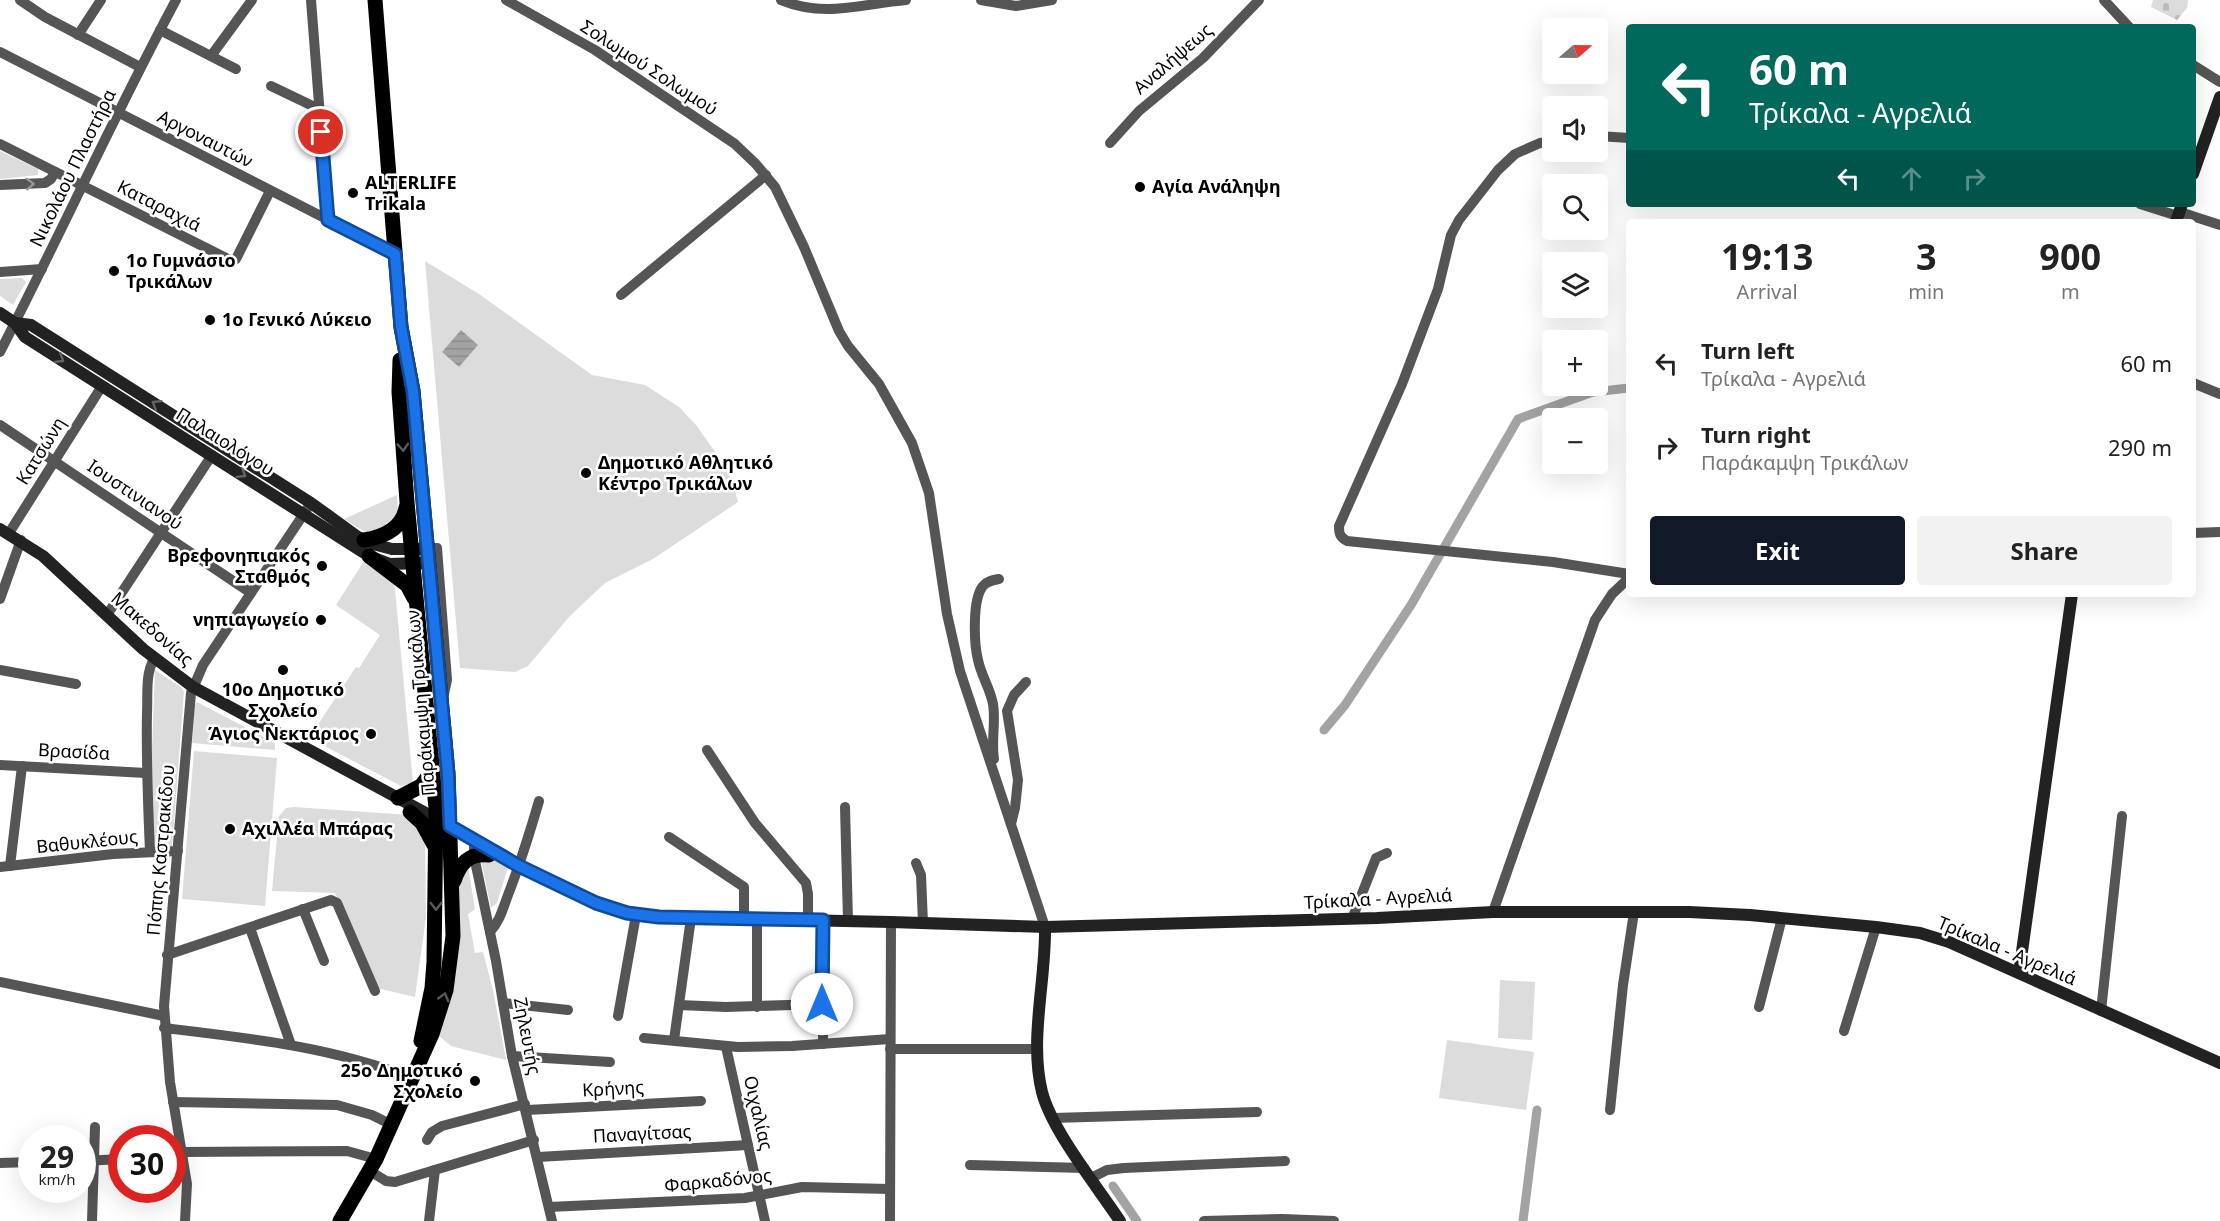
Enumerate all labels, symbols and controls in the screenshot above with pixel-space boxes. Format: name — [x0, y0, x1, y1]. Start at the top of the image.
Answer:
street label: Σολωμού Σολωμού — [576, 14, 723, 120]
street label: Αναλήψεως — [1128, 17, 1217, 99]
north arrow — [1542, 18, 1608, 84]
map controls — [1542, 18, 1608, 474]
text: 60 m — [1749, 40, 1849, 97]
icon: left — [1650, 48, 1728, 126]
street label: Νικολάου Πλαστήρα — [24, 85, 121, 250]
text: Τρίκαλα - Αγρελιά — [1749, 94, 1972, 131]
button: sound — [1542, 96, 1608, 162]
street label: Αργοναυτών — [154, 104, 257, 172]
pin — [295, 106, 346, 157]
icon: arrive — [304, 115, 337, 148]
icon: left — [1832, 162, 1865, 195]
icon: ahead — [1895, 162, 1928, 195]
icon: right — [1958, 162, 1991, 195]
place label: ALTERLIFE Trikala — [365, 170, 456, 215]
street label: Καταραχιά — [113, 174, 206, 237]
place label: Αγία Ανάληψη — [1152, 174, 1281, 198]
button: search — [1542, 174, 1608, 240]
one-way arrow — [26, 177, 35, 190]
marker: Αγία Ανάληψη — [1133, 180, 1147, 194]
marker: ALTERLIFE Trikala — [346, 186, 360, 200]
text: 19:13 — [1721, 232, 1813, 281]
text: 3 — [1916, 232, 1937, 281]
text: 900 — [2039, 232, 2101, 281]
place label: 1ο Γυμνάσιο Τρικάλων — [126, 248, 236, 293]
button: layers — [1542, 252, 1608, 318]
marker: 1ο Γυμνάσιο Τρικάλων — [107, 264, 121, 278]
text: Arrival — [1737, 278, 1798, 305]
text: min — [1908, 278, 1944, 305]
text: m — [2061, 278, 2080, 305]
place label: 1ο Γενικό Λύκειο — [222, 307, 372, 331]
marker: 1ο Γενικό Λύκειο — [203, 313, 217, 327]
button: + — [1542, 330, 1608, 396]
text: Turn left — [1701, 335, 1795, 365]
icon: left — [1650, 347, 1683, 380]
text: 60 m — [2121, 348, 2172, 378]
one-way arrow — [53, 352, 64, 363]
text: Τρίκαλα - Αγρελιά — [1701, 365, 1866, 392]
one-way arrow — [152, 400, 162, 412]
street label: Παλαιολόγου — [172, 401, 279, 481]
button: − — [1542, 408, 1608, 474]
street label: Κατσώνη — [10, 412, 70, 489]
text: Turn right — [1701, 419, 1811, 449]
icon: right — [1650, 431, 1683, 464]
text: 290 m — [2108, 432, 2172, 462]
one-way arrow — [396, 442, 409, 451]
text: Παράκαμψη Τρικάλων — [1701, 449, 1908, 476]
place label: Δημοτικό Αθλητικό Κέντρο Τρικάλων — [598, 450, 773, 495]
street label: Ιουστινιανού — [83, 453, 188, 535]
marker: Δημοτικό Αθλητικό Κέντρο Τρικάλων — [579, 466, 593, 480]
one-way arrow — [236, 467, 246, 479]
button: Exit — [1650, 516, 1905, 585]
button: Share — [1917, 516, 2172, 585]
place label: Βρεφονηπιακός Σταθμός — [167, 543, 310, 588]
marker: Βρεφονηπιακός Σταθμός — [315, 559, 329, 573]
street label: Μακεδονίας — [107, 586, 199, 671]
place label: νηπιαγωγείο — [193, 607, 309, 631]
street label: Παράκαμψη Τρικάλων — [400, 609, 440, 797]
marker: νηπιαγωγείο — [314, 613, 328, 627]
marker: 10ο Δημοτικό Σχολείο — [276, 663, 290, 677]
place label: 10ο Δημοτικό Σχολείο — [222, 677, 344, 722]
place label: Άγιος Νεκτάριος — [208, 721, 359, 745]
marker: Άγιος Νεκτάριος — [364, 727, 378, 741]
street label: Βρασίδα — [37, 737, 111, 765]
street label: Πόπης Καστρακίδου — [141, 763, 179, 936]
place label: Αχιλλέα Μπάρας — [242, 816, 393, 840]
marker: Αχιλλέα Μπάρας — [223, 822, 237, 836]
street label: Βαθυκλέους — [35, 824, 139, 858]
street label: Τρίκαλα - Αγρελιά — [1303, 882, 1453, 914]
one-way arrow — [430, 902, 442, 911]
street label: Τρίκαλα - Αγρελιά — [1934, 910, 2080, 990]
position arrow — [790, 972, 854, 1036]
one-way arrow — [437, 993, 449, 1003]
street label: Ζηλευτής — [509, 995, 547, 1077]
place label: 25ο Δημοτικό Σχολείο — [340, 1058, 463, 1103]
street label: Οιχαλίας — [739, 1073, 779, 1153]
marker: 25ο Δημοτικό Σχολείο — [468, 1074, 482, 1088]
street label: Κρήνης — [581, 1074, 645, 1102]
street label: Παναγίτσας — [592, 1118, 692, 1148]
speed limit sign: 30 — [108, 1125, 186, 1203]
text: 29 — [40, 1136, 74, 1177]
street label: Φαρκαδόνος — [663, 1162, 773, 1198]
text: km/h — [39, 1169, 75, 1189]

